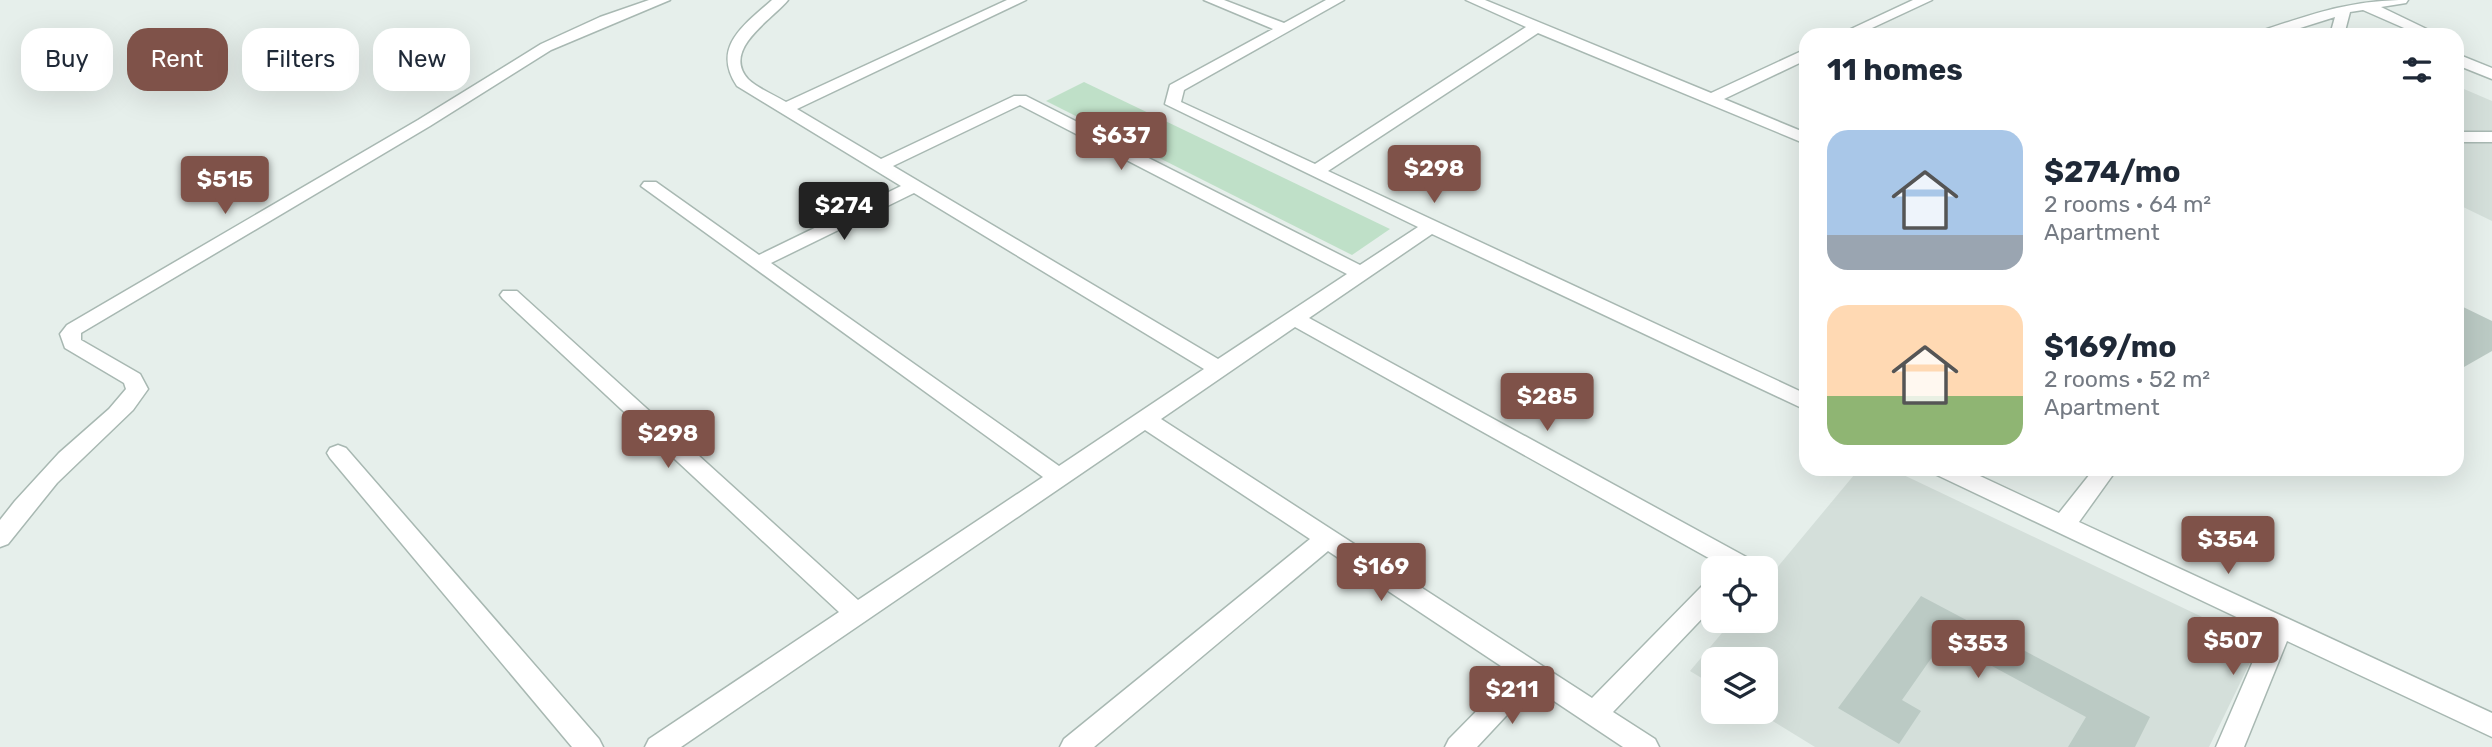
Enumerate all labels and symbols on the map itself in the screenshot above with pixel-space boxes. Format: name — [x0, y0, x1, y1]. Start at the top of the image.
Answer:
pin: $637 — [1080, 113, 1162, 172]
pin: $298 — [1393, 146, 1475, 205]
pin: $515 — [184, 156, 266, 216]
pin: $274 — [803, 182, 885, 242]
pin: $285 — [1506, 374, 1588, 433]
pin: $298 — [627, 410, 709, 470]
pin: $354 — [2187, 516, 2269, 576]
pin: $169 — [1340, 544, 1422, 603]
pin: $507 — [2192, 618, 2274, 677]
pin: $353 — [1937, 620, 2019, 680]
pin: $211 — [1471, 666, 1553, 726]

